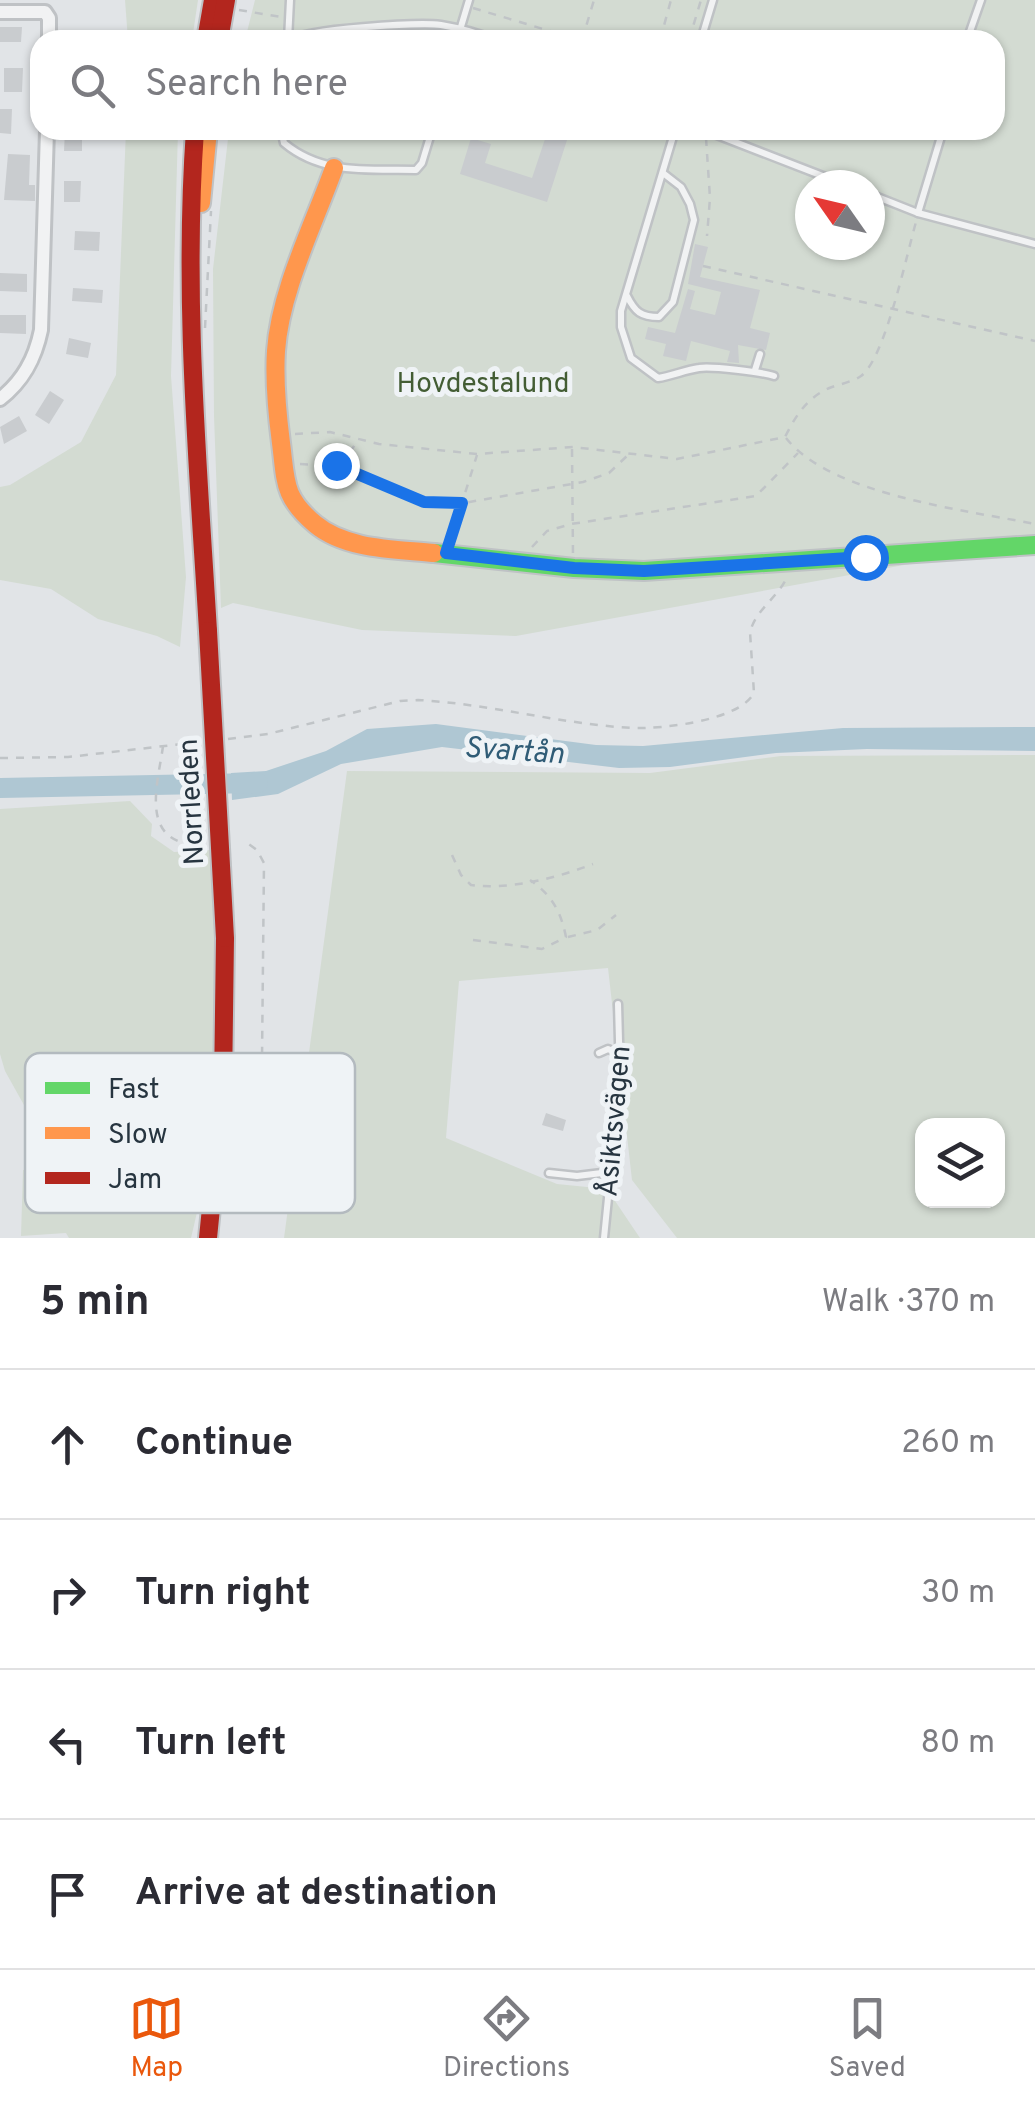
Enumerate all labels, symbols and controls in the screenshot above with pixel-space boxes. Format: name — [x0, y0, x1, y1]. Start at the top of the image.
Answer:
search box — [30, 30, 1005, 140]
icon: search — [65, 58, 120, 113]
text: Search here — [145, 61, 348, 110]
north arrow — [795, 170, 885, 260]
park label: Hovdestalund — [397, 367, 569, 403]
route end — [314, 443, 360, 489]
route start — [843, 535, 889, 581]
water label: Svartån — [462, 731, 565, 774]
street label: Norrleden — [172, 738, 214, 866]
street label: Åsiktsvägen — [591, 1044, 641, 1199]
legend — [25, 1053, 355, 1213]
text: Fast — [108, 1073, 160, 1109]
text: Slow — [108, 1118, 167, 1154]
map controls — [915, 1118, 1005, 1208]
button: layers — [915, 1118, 1005, 1208]
text: Jam — [108, 1163, 162, 1199]
text: 5 min — [40, 1277, 150, 1330]
text: Walk · 370 m — [822, 1283, 995, 1323]
icon: ahead — [40, 1417, 95, 1472]
text: Continue — [135, 1420, 293, 1469]
text: 260 m — [901, 1424, 995, 1464]
icon: right — [40, 1567, 95, 1622]
text: Turn right — [135, 1570, 310, 1619]
text: 30 m — [921, 1574, 995, 1614]
icon: left — [40, 1717, 95, 1772]
text: Turn left — [135, 1720, 287, 1769]
text: 80 m — [921, 1724, 995, 1764]
icon: arrive — [40, 1867, 95, 1922]
text: Arrive at destination — [135, 1870, 498, 1919]
tab: Map — [129, 1991, 184, 2087]
tab: Directions — [443, 1991, 570, 2087]
tab: Saved — [829, 1991, 906, 2087]

